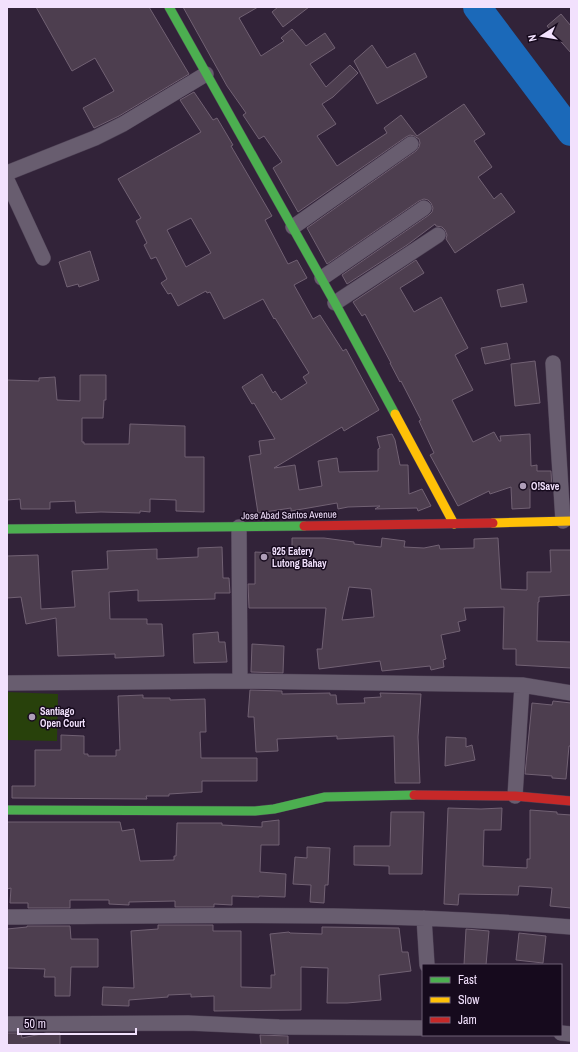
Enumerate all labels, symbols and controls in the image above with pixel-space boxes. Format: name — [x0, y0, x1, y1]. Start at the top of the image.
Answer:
north arrow — [522, 16, 562, 56]
text: N — [525, 33, 540, 43]
place label: O!Save — [531, 480, 560, 493]
marker: O!Save — [518, 481, 528, 491]
street label: Jose Abad Santos Avenue — [241, 508, 337, 522]
place label: 925 Eatery Lutong Bahay — [272, 545, 327, 570]
marker: 925 Eatery Lutong Bahay — [259, 552, 269, 562]
place label: Santiago Open Court — [40, 705, 85, 730]
marker: Santiago Open Court — [27, 712, 37, 722]
legend — [422, 964, 562, 1036]
text: Fast — [458, 972, 477, 988]
text: Slow — [458, 992, 480, 1008]
scale bar — [18, 1010, 136, 1036]
text: Jam — [458, 1012, 477, 1028]
text: 50 m — [24, 1016, 46, 1032]

